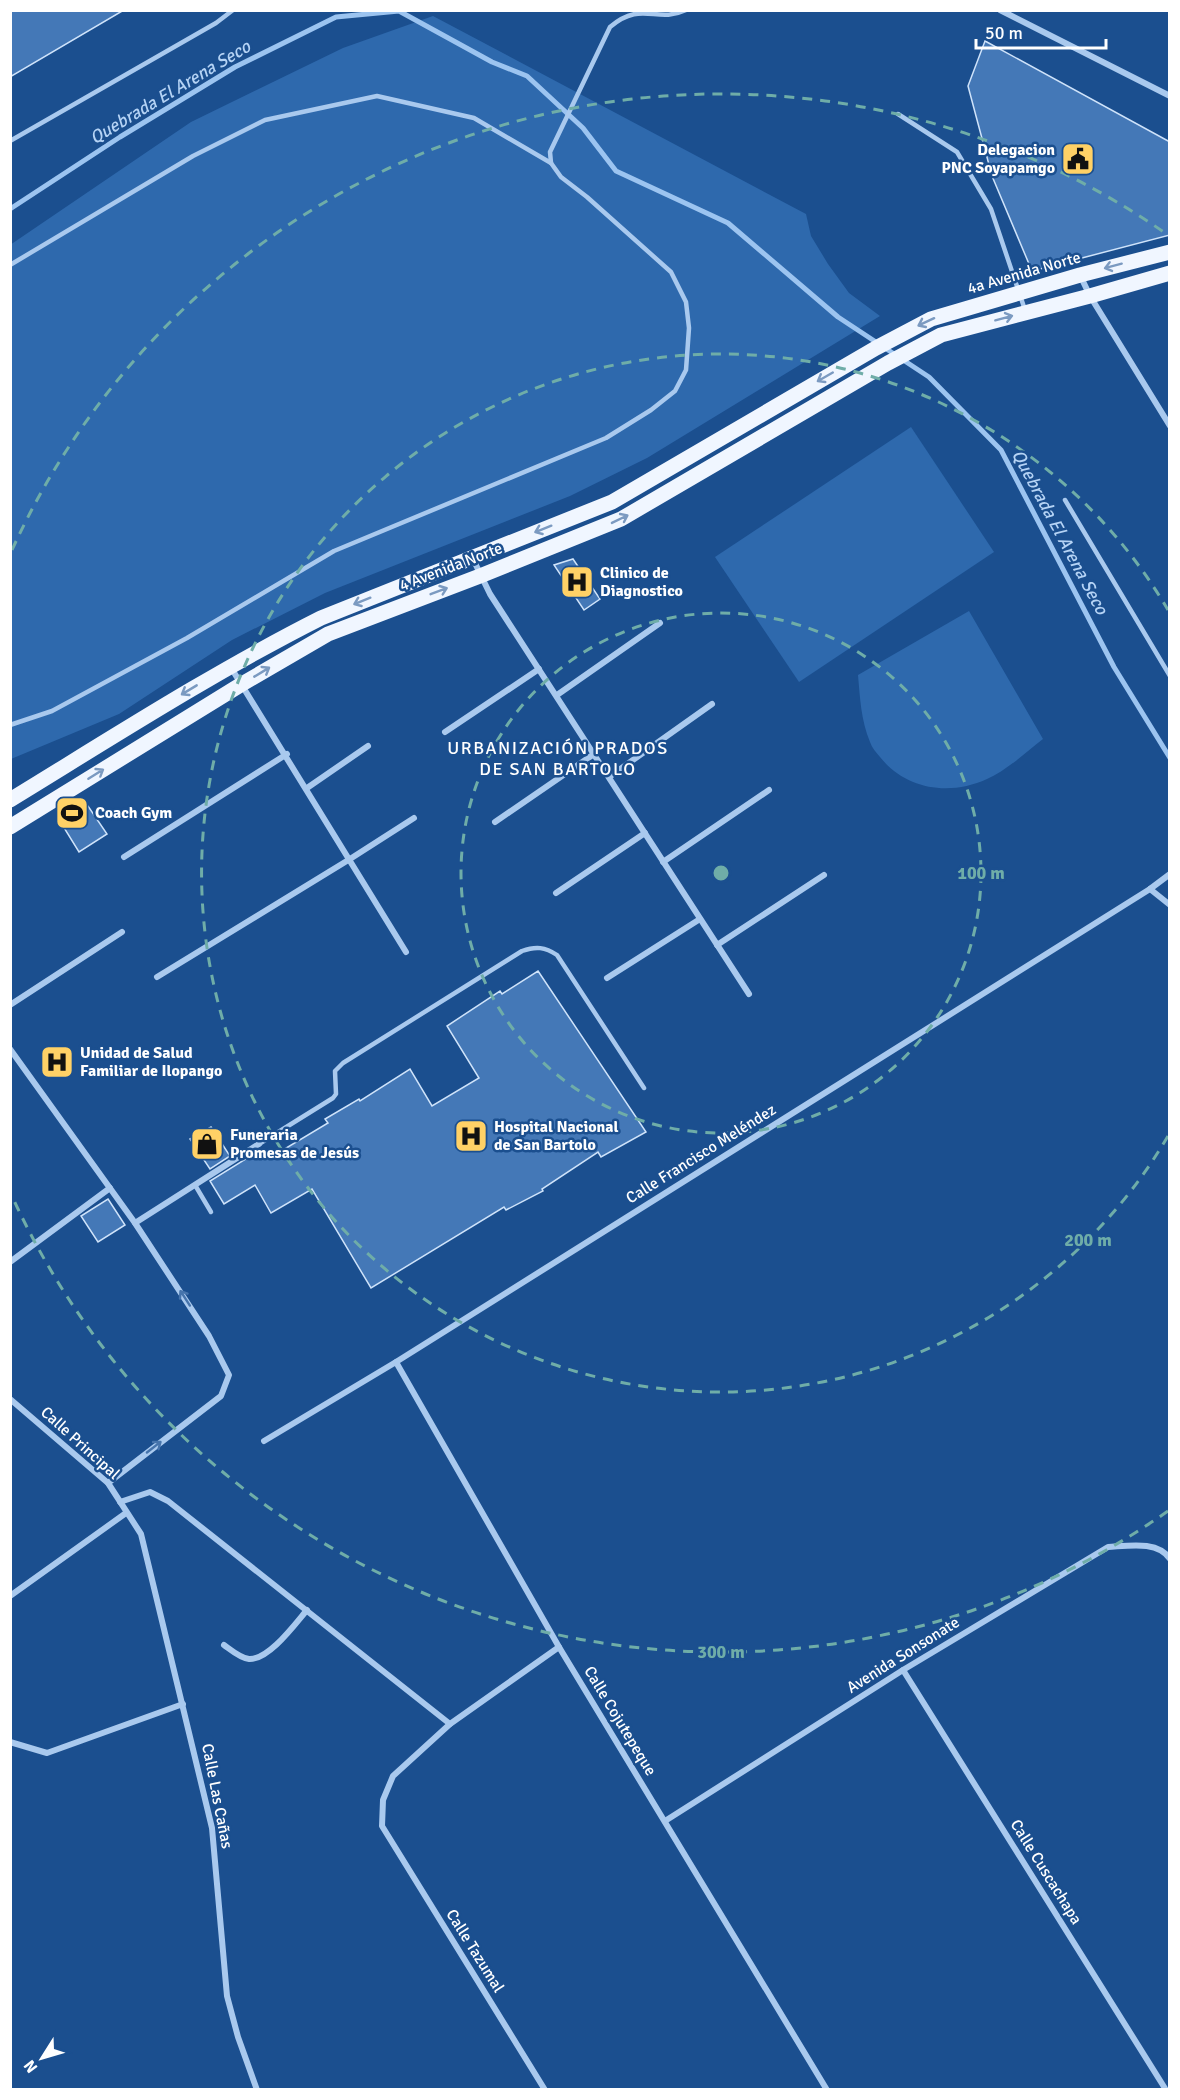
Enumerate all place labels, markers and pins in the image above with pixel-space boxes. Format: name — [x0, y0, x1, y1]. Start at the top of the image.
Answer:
place label: Delegacion PNC Soyapamgo — [941, 140, 1055, 178]
public building icon: Delegacion PNC Soyapamgo — [1060, 141, 1096, 177]
place label: Clinico de Diagnostico — [600, 563, 683, 601]
hospital icon: Clinico de Diagnostico — [559, 564, 595, 600]
sports icon: Coach Gym — [54, 795, 90, 831]
place label: Coach Gym — [95, 803, 172, 823]
centre of rings — [711, 863, 731, 883]
place label: Unidad de Salud Familiar de Ilopango — [80, 1043, 222, 1081]
hospital icon: Unidad de Salud Familiar de Ilopango — [39, 1044, 75, 1080]
place label: Hospital Nacional de San Bartolo — [494, 1117, 619, 1155]
hospital icon: Hospital Nacional de San Bartolo — [453, 1118, 489, 1154]
place label: Funeraria Promesas de Jesús — [230, 1125, 359, 1163]
shop icon: Funeraria Promesas de Jesús — [189, 1126, 225, 1162]

